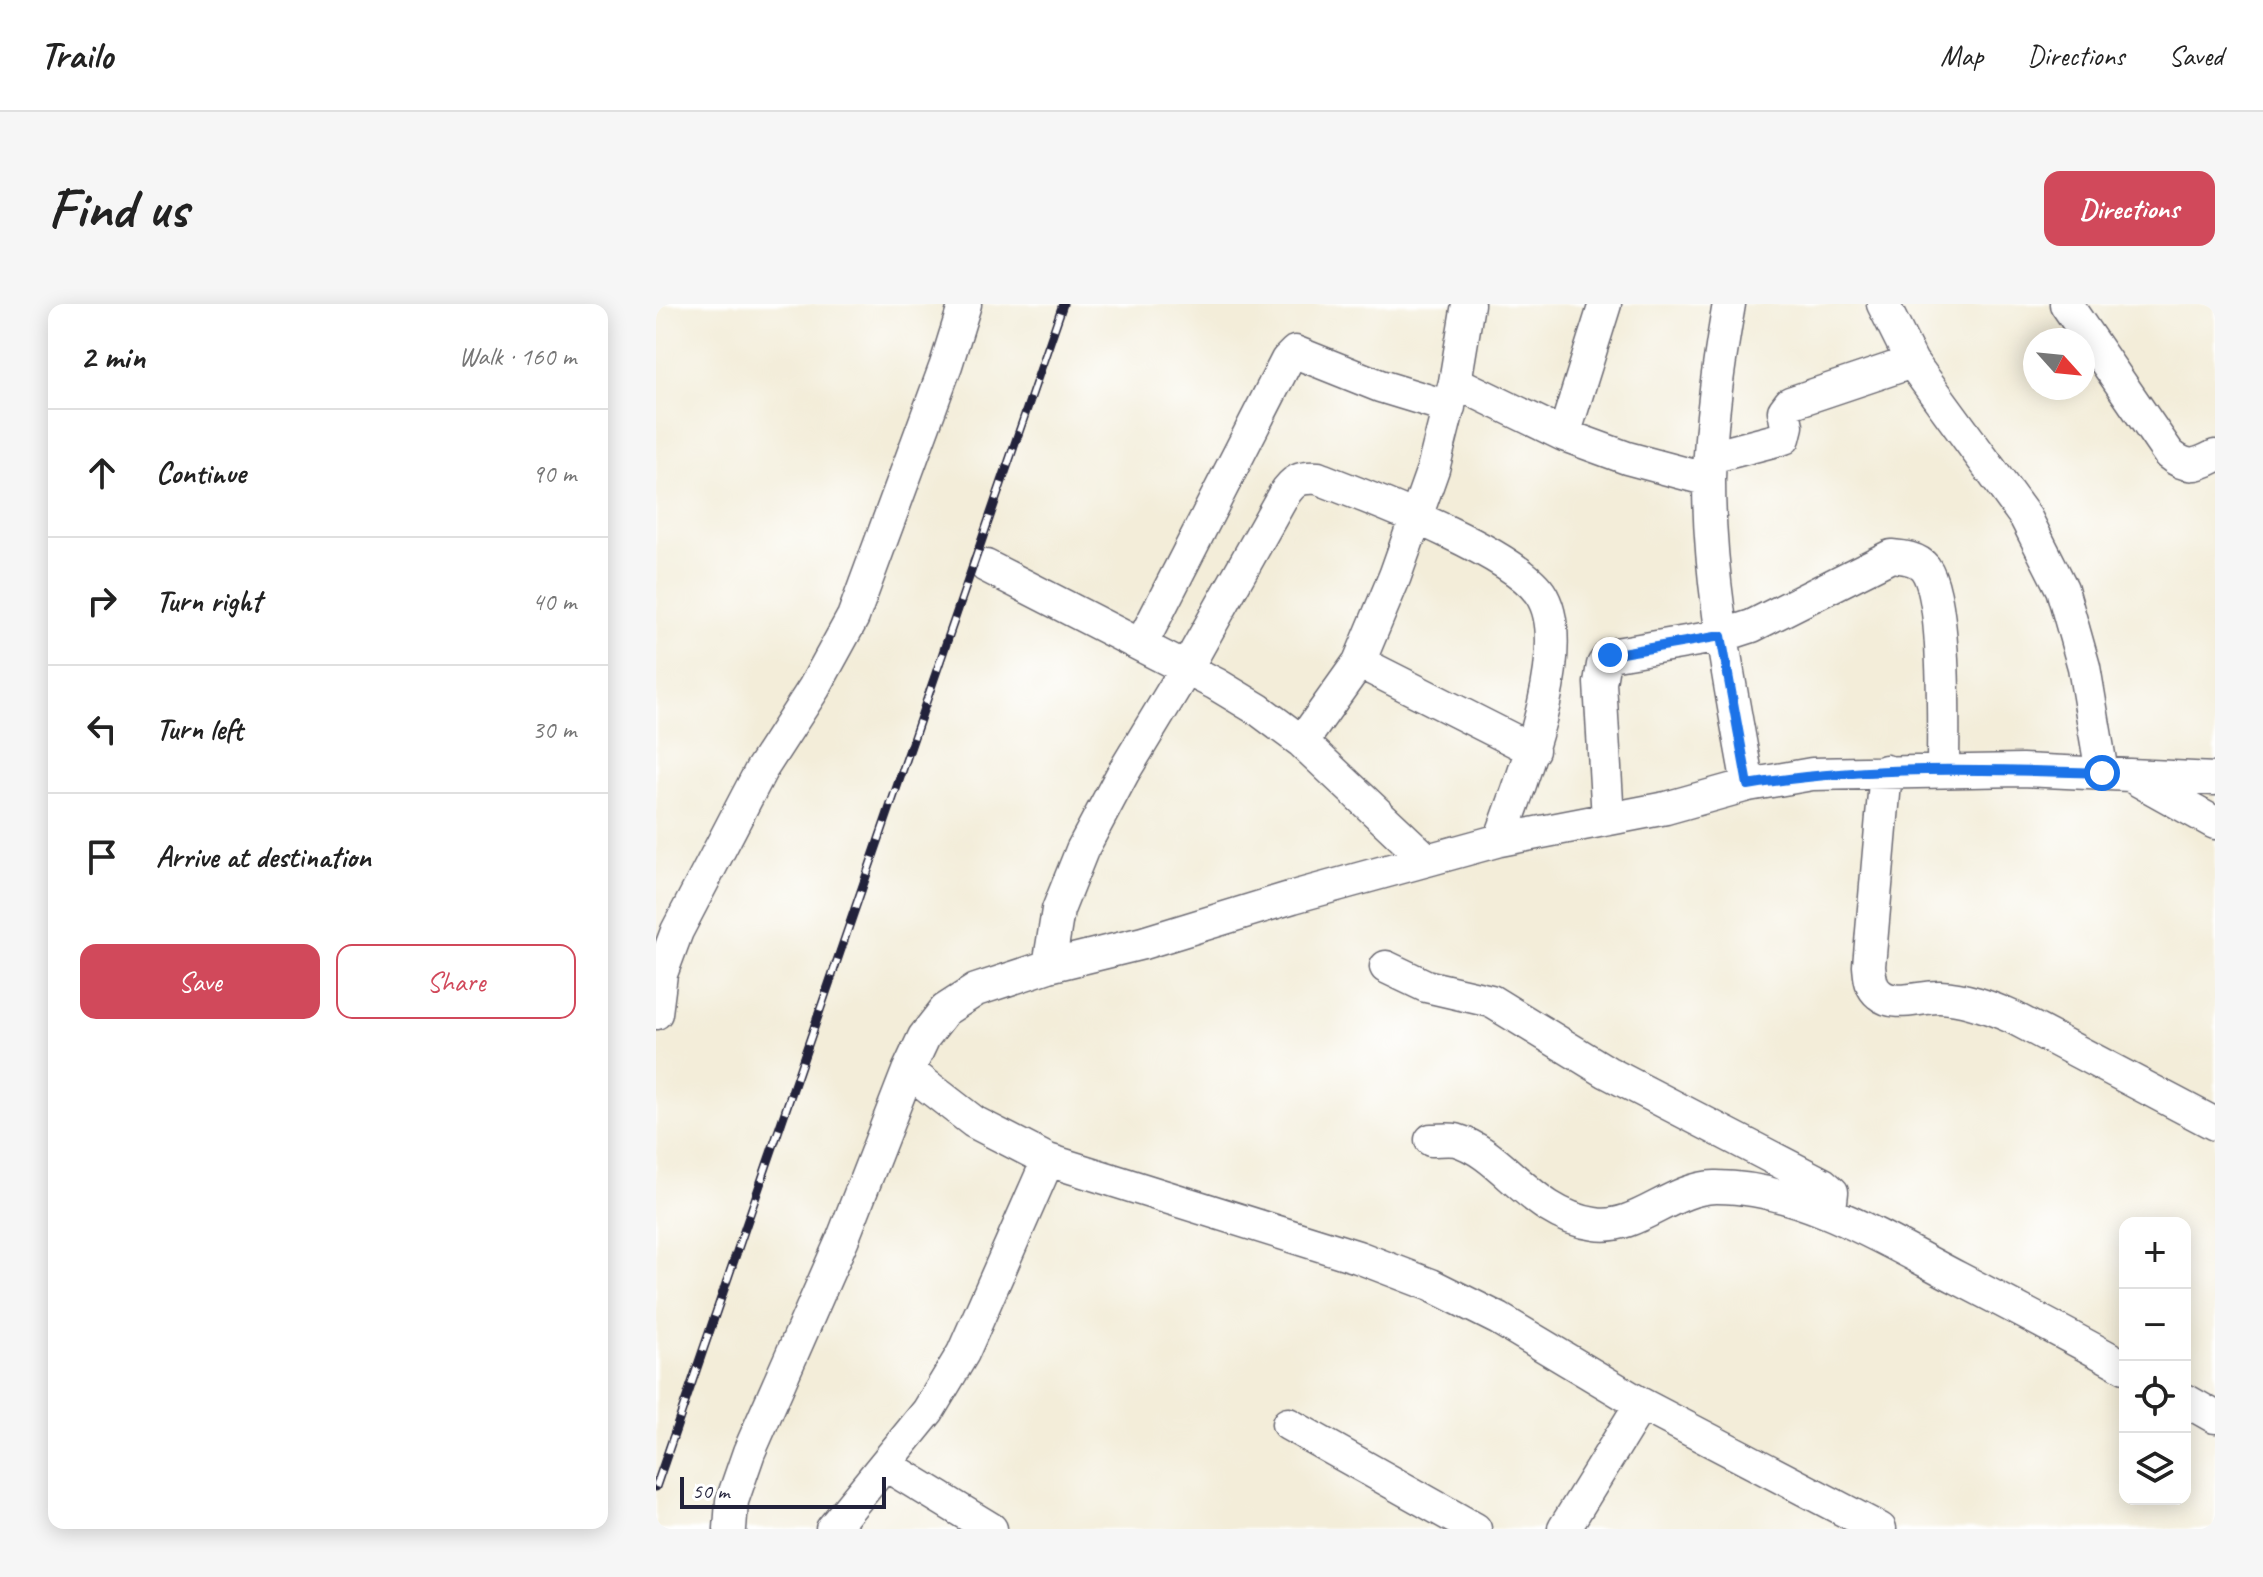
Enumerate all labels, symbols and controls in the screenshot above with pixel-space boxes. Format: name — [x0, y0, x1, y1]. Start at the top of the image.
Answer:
text: Trailo — [40, 32, 113, 79]
text: Map — [1940, 38, 1983, 73]
text: Directions — [2027, 38, 2125, 73]
text: Saved — [2169, 38, 2223, 73]
button: Directions — [2044, 171, 2215, 246]
text: Find us — [48, 173, 188, 244]
north arrow — [2023, 328, 2095, 400]
text: 2 min — [80, 335, 145, 378]
text: Walk · 160 m — [459, 340, 576, 373]
icon: ahead — [80, 451, 124, 495]
text: Continue — [156, 454, 246, 492]
text: 90 m — [532, 457, 576, 490]
icon: right — [80, 579, 124, 623]
text: Turn right — [156, 582, 261, 620]
text: 40 m — [532, 585, 576, 618]
route end — [1592, 637, 1628, 673]
icon: left — [80, 707, 124, 751]
text: Turn left — [156, 710, 243, 748]
text: 30 m — [532, 713, 576, 746]
route start — [2084, 755, 2120, 791]
icon: arrive — [80, 835, 124, 879]
text: Arrive at destination — [156, 838, 371, 876]
button: Save — [80, 944, 320, 1019]
button: Share — [336, 944, 576, 1019]
map controls — [2119, 1217, 2191, 1505]
button: + — [2119, 1217, 2191, 1289]
button: − — [2119, 1289, 2191, 1361]
button: locate — [2119, 1361, 2191, 1433]
button: layers — [2119, 1433, 2191, 1505]
scale bar — [680, 1473, 886, 1509]
text: 50 m — [692, 1477, 729, 1505]

